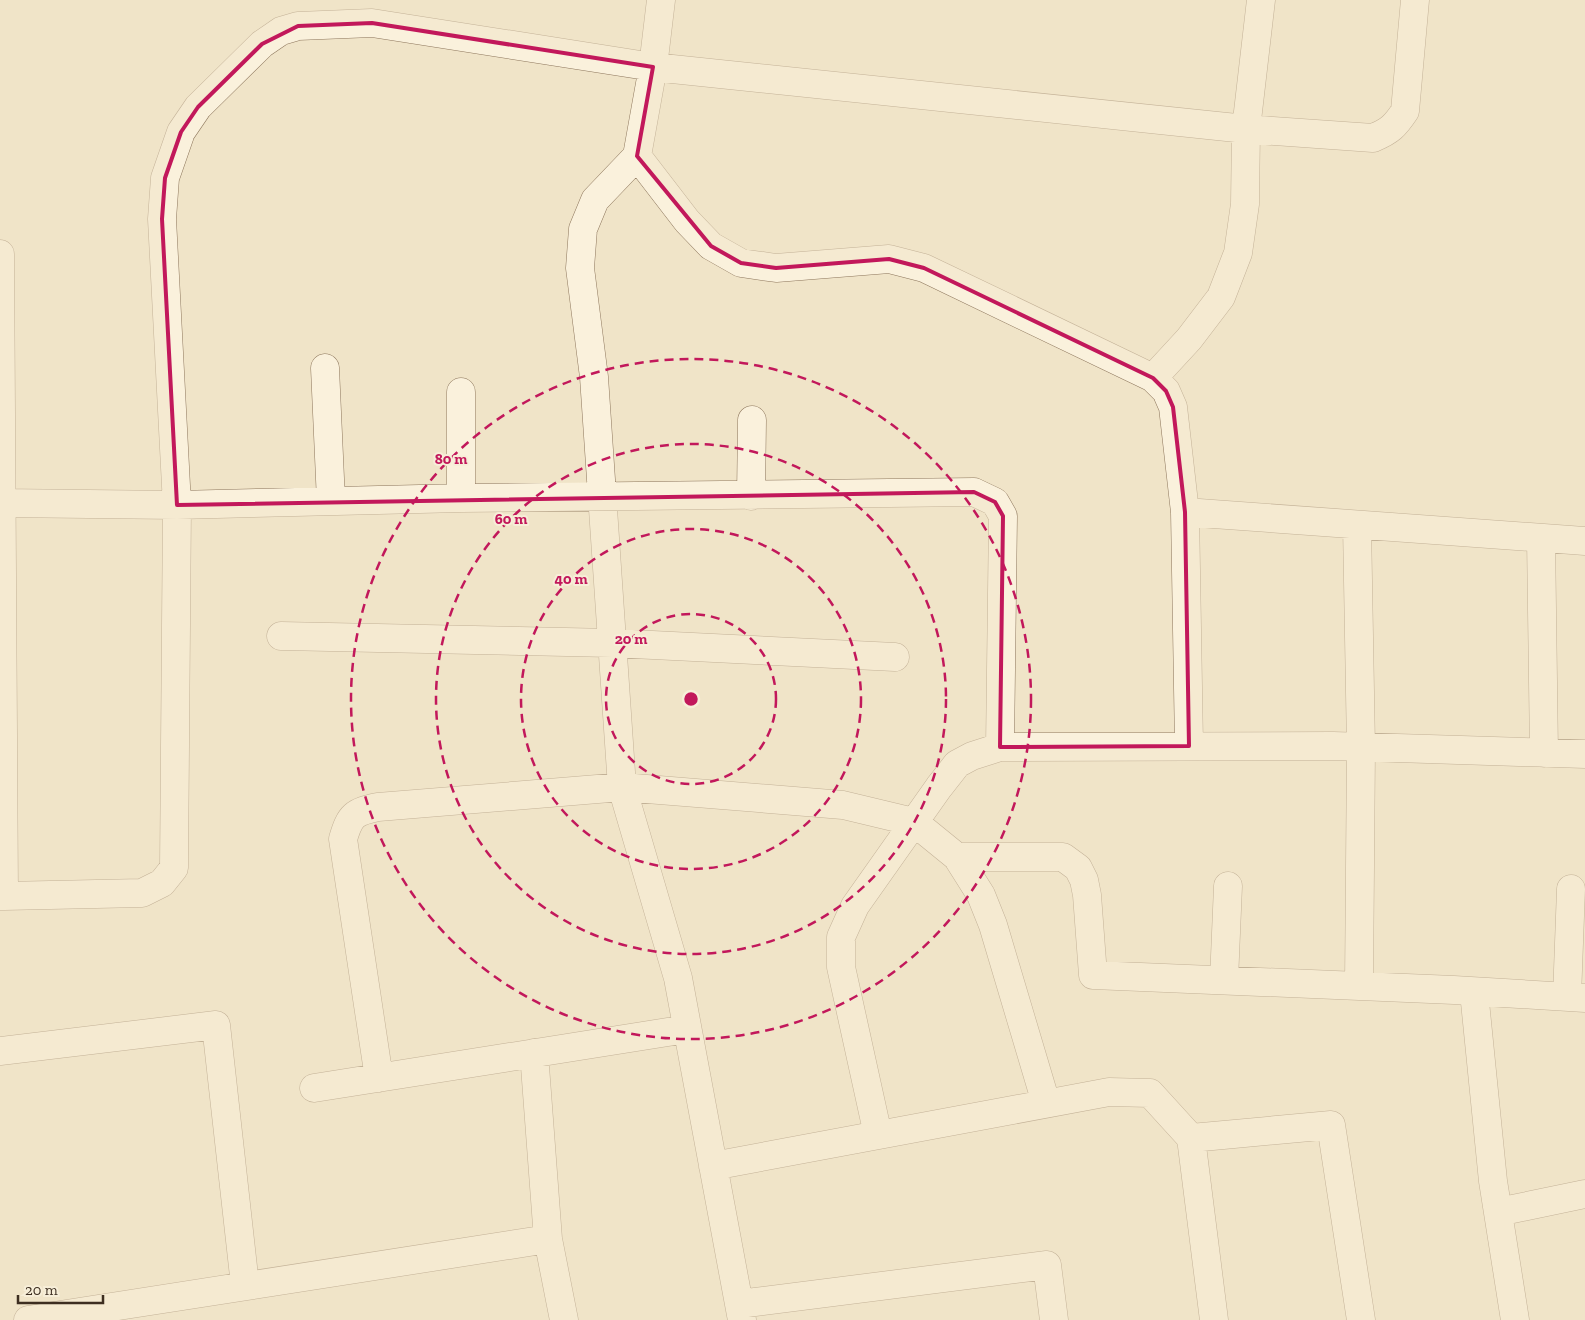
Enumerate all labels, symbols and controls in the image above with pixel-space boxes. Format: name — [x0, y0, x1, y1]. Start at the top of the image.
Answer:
text: 80 m — [435, 450, 467, 468]
text: 60 m — [495, 510, 527, 528]
text: 40 m — [554, 570, 588, 588]
text: 20 m — [615, 630, 647, 648]
centre of rings — [682, 690, 700, 708]
scale bar — [18, 1272, 102, 1304]
text: 20 m — [25, 1281, 58, 1299]

